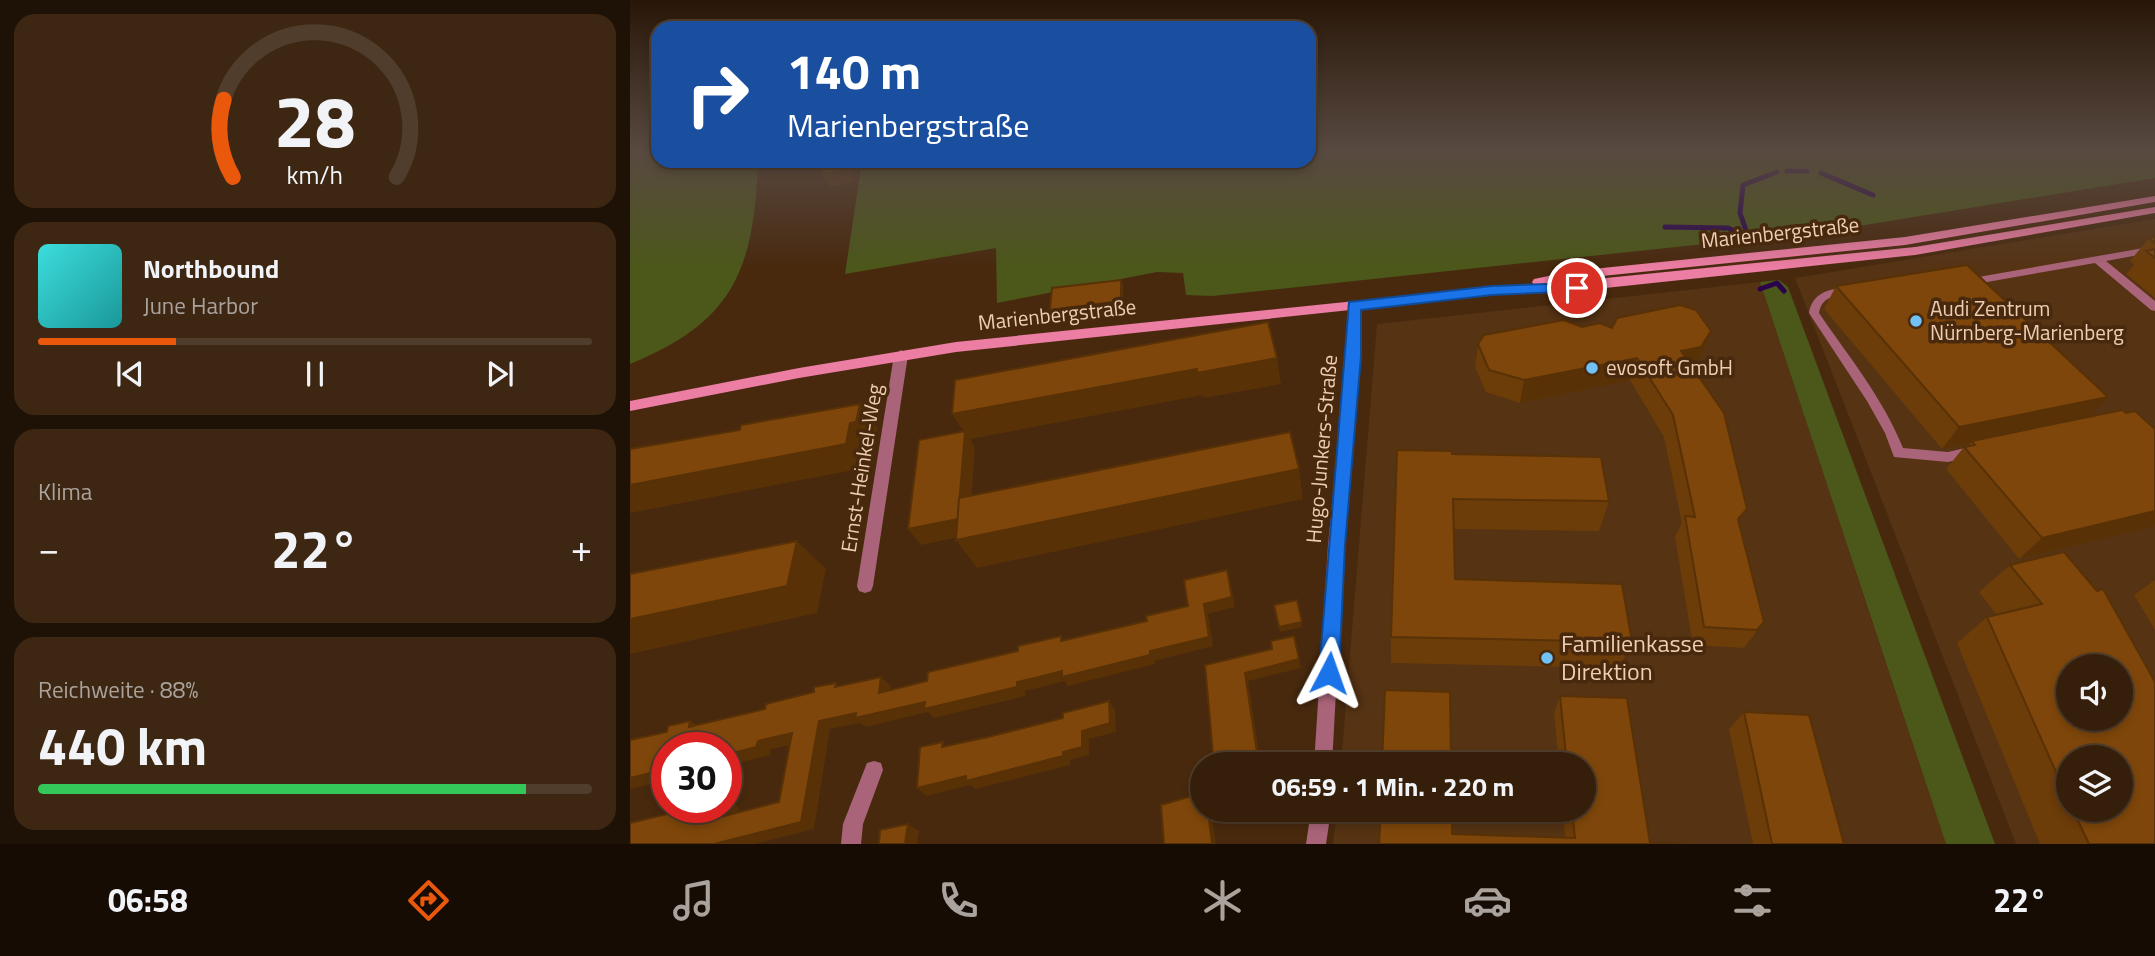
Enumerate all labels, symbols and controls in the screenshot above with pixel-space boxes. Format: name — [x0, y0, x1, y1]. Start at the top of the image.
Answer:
text: 140 m — [787, 33, 921, 108]
icon: right — [672, 49, 763, 140]
text: 28 — [274, 65, 356, 175]
text: Marienbergstraße — [787, 101, 1029, 149]
text: km/h — [287, 156, 343, 194]
street label: Marienbergstraße — [1699, 208, 1861, 256]
text: Northbound — [143, 249, 279, 288]
pin — [1547, 258, 1607, 318]
icon: arrive — [1558, 269, 1596, 307]
text: June Harbor — [143, 288, 258, 323]
street label: Marienbergstraße — [976, 290, 1138, 338]
place label: Audi Zentrum Nürnberg-Marienberg — [1930, 292, 2124, 348]
marker: Audi Zentrum Nürnberg-Marienberg — [1908, 313, 1924, 329]
place label: evosoft GmbH — [1606, 351, 1733, 383]
street label: Hugo-Junkers-Straße — [1297, 353, 1345, 545]
icon: previous — [111, 355, 149, 393]
icon: pause — [296, 355, 334, 393]
icon: next — [481, 355, 519, 393]
marker: evosoft GmbH — [1584, 360, 1600, 376]
street label: Ernst-Heinkel-Weg — [832, 381, 890, 554]
text: Klima — [38, 474, 92, 509]
text: 22° — [271, 509, 359, 588]
text: − — [38, 519, 59, 577]
text: + — [571, 519, 592, 577]
place label: Familienkasse Direktion — [1561, 625, 1704, 689]
position arrow — [1292, 636, 1366, 710]
marker: Familienkasse Direktion — [1539, 650, 1555, 666]
map controls — [2056, 654, 2133, 822]
button: sound — [2056, 654, 2133, 731]
text: Reichweite · 88% — [38, 672, 198, 707]
text: 440 km — [38, 706, 207, 785]
speed limit sign: 30 — [651, 732, 742, 823]
button: layers — [2056, 745, 2133, 822]
text: 06:59 · 1 Min. · 220 m — [1272, 767, 1514, 806]
text: 06:58 — [108, 876, 188, 924]
icon: directions — [404, 876, 453, 925]
icon: music — [669, 876, 718, 925]
icon: phone — [934, 876, 983, 925]
icon: climate — [1198, 876, 1247, 925]
icon: car — [1463, 876, 1512, 925]
icon: filters — [1728, 876, 1777, 925]
text: 22° — [1993, 876, 2047, 924]

